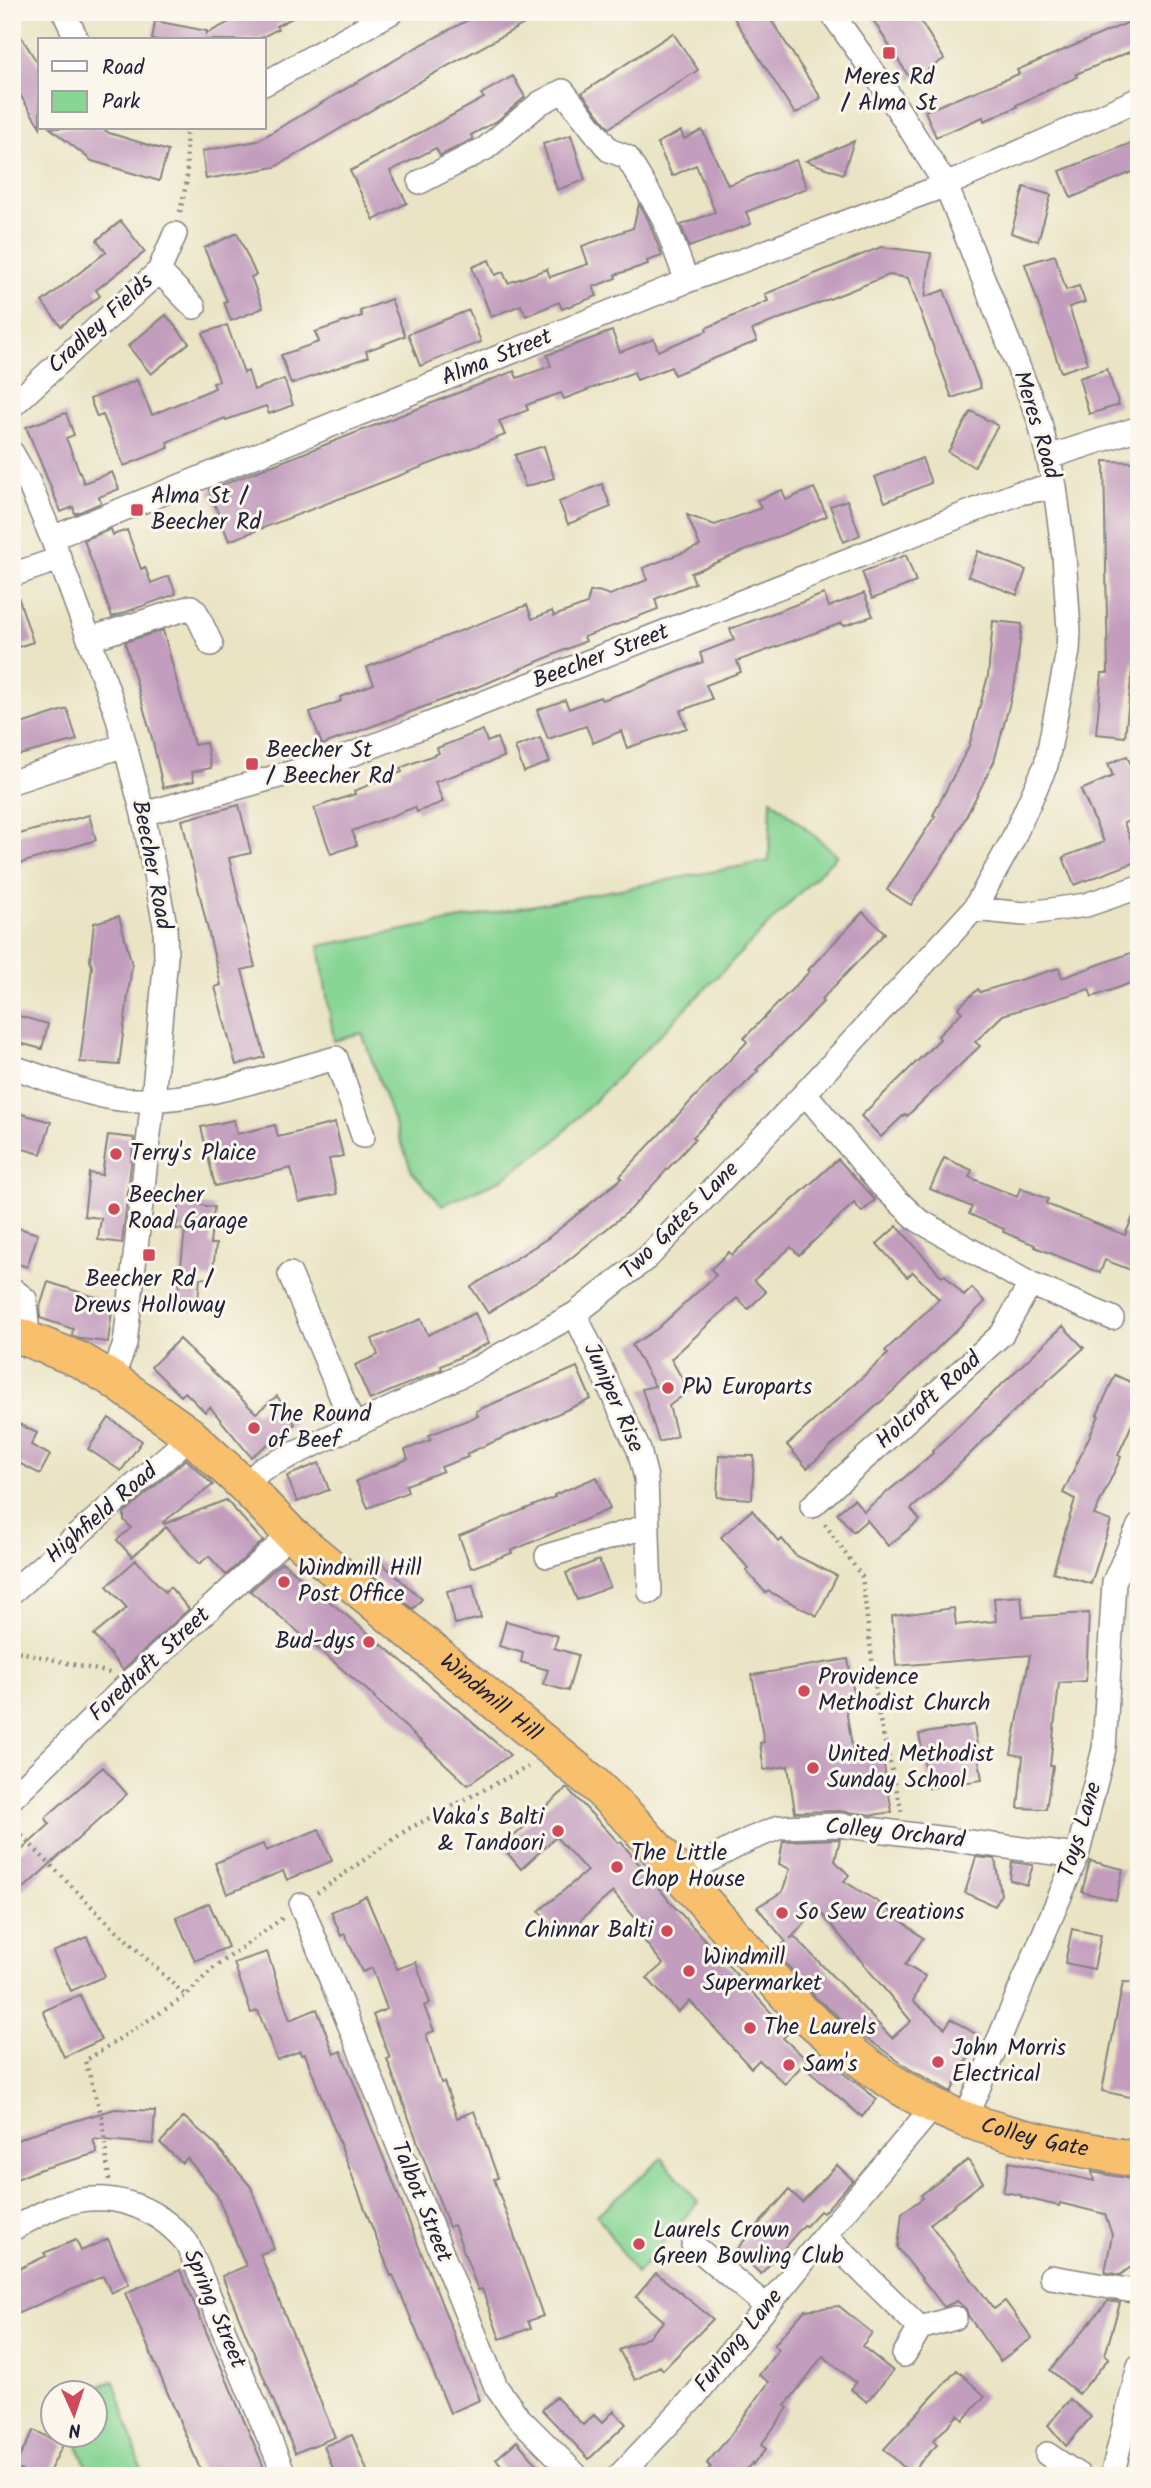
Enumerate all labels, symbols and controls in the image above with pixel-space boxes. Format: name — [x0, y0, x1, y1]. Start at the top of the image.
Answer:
legend — [38, 38, 266, 130]
marker: Meres Rd / Alma St — [881, 45, 897, 61]
text: Road — [102, 52, 145, 85]
place label: Meres Rd / Alma St — [841, 60, 938, 122]
text: Park — [102, 86, 140, 119]
street label: Cradley Fields — [40, 265, 163, 383]
street label: Alma Street — [436, 319, 559, 396]
street label: Meres Road — [1002, 366, 1070, 484]
place label: Alma St / Beecher Rd — [151, 479, 262, 541]
marker: Alma St / Beecher Rd — [129, 502, 145, 518]
street label: Beecher Street — [528, 614, 675, 700]
place label: Beecher St / Beecher Rd — [266, 733, 394, 795]
marker: Beecher St / Beecher Rd — [244, 756, 260, 772]
street label: Beecher Road — [121, 797, 181, 933]
place label: Terry's Plaice — [130, 1136, 256, 1172]
marker: Terry's Plaice — [108, 1146, 124, 1162]
street label: Two Gates Lane — [612, 1153, 748, 1289]
place label: Beecher Road Garage — [128, 1178, 248, 1240]
marker: Beecher Road Garage — [106, 1201, 122, 1217]
marker: Beecher Rd / Drews Holloway — [141, 1247, 157, 1263]
place label: Beecher Rd / Drews Holloway — [73, 1262, 225, 1324]
street label: Juniper Rise — [573, 1337, 653, 1459]
street label: Holcroft Road — [868, 1343, 991, 1459]
place label: PW Europarts — [682, 1370, 813, 1406]
marker: PW Europarts — [660, 1380, 676, 1396]
place label: The Round of Beef — [268, 1397, 371, 1459]
marker: The Round of Beef — [246, 1420, 262, 1436]
street label: Highfield Road — [38, 1454, 167, 1573]
place label: Windmill Hill Post Office — [298, 1551, 422, 1613]
marker: Windmill Hill Post Office — [276, 1574, 292, 1590]
street label: Foredraft Street — [81, 1598, 220, 1731]
place label: Bud-dys — [275, 1624, 355, 1660]
marker: Bud-dys — [361, 1634, 377, 1650]
street label: Windmill Hill — [431, 1645, 550, 1752]
place label: Providence Methodist Church — [818, 1660, 990, 1722]
marker: Providence Methodist Church — [796, 1683, 812, 1699]
place label: United Methodist Sunday School — [827, 1737, 995, 1799]
marker: United Methodist Sunday School — [805, 1760, 821, 1776]
street label: Toys Lane — [1049, 1778, 1113, 1882]
place label: Vaka's Balti & Tandoori — [432, 1800, 546, 1862]
street label: Colley Orchard — [824, 1809, 967, 1859]
marker: Vaka's Balti & Tandoori — [550, 1823, 566, 1839]
place label: The Little Chop House — [631, 1836, 745, 1898]
marker: The Little Chop House — [609, 1859, 625, 1875]
place label: So Sew Creations — [796, 1895, 965, 1931]
marker: So Sew Creations — [774, 1905, 790, 1921]
place label: Chinnar Balti — [524, 1913, 655, 1949]
marker: Chinnar Balti — [659, 1923, 675, 1939]
place label: Windmill Supermarket — [703, 1940, 823, 2002]
marker: Windmill Supermarket — [681, 1963, 697, 1979]
place label: The Laurels — [764, 2010, 876, 2046]
marker: The Laurels — [742, 2020, 758, 2036]
place label: John Morris Electrical — [952, 2031, 1066, 2093]
place label: Sam's — [803, 2047, 858, 2083]
marker: John Morris Electrical — [930, 2054, 946, 2070]
marker: Sam's — [781, 2057, 797, 2073]
street label: Colley Gate — [976, 2108, 1092, 2168]
street label: Talbot Street — [380, 2136, 462, 2269]
place label: Laurels Crown Green Bowling Club — [653, 2213, 843, 2275]
marker: Laurels Crown Green Bowling Club — [631, 2236, 647, 2252]
street label: Spring Street — [173, 2244, 256, 2376]
street label: Furlong Lane — [686, 2281, 792, 2401]
north arrow — [38, 2380, 108, 2450]
text: N — [68, 2414, 82, 2444]

